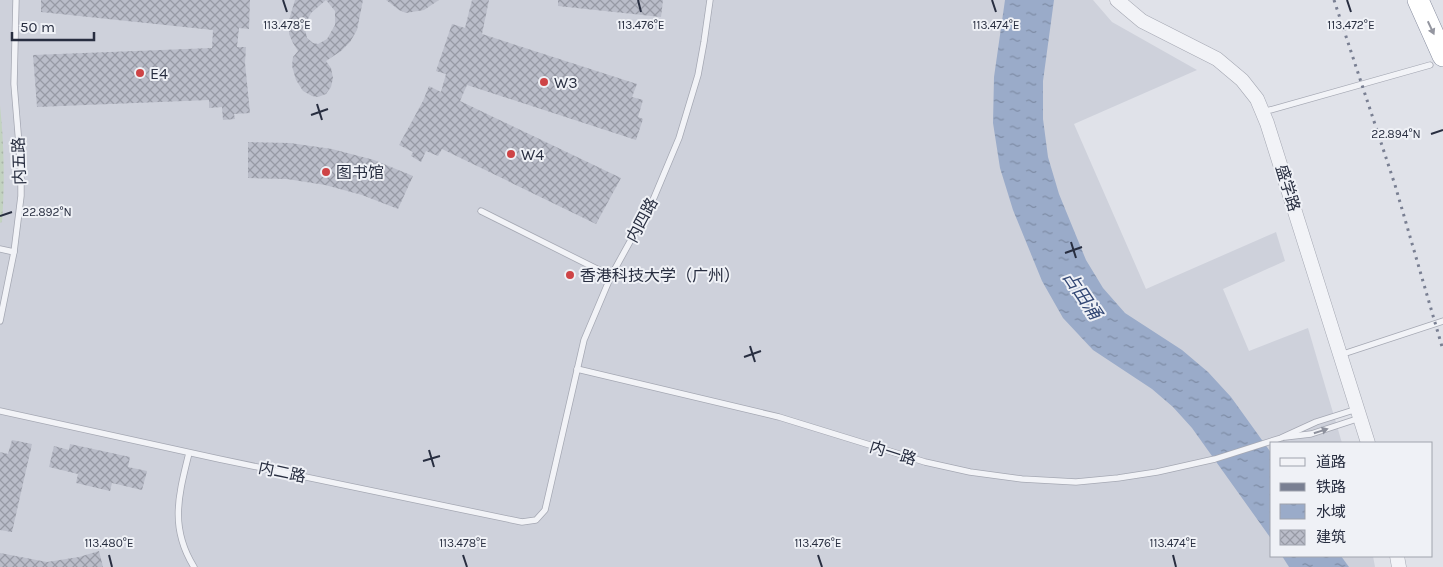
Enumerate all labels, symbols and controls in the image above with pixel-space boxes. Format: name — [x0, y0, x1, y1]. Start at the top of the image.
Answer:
scale bar — [12, 10, 95, 42]
text: 50 m — [20, 18, 55, 36]
text: 113.478°E — [263, 18, 311, 32]
text: 113.476°E — [617, 18, 665, 32]
text: 113.474°E — [972, 18, 1020, 32]
text: 113.472°E — [1327, 18, 1375, 32]
one-way arrow — [1427, 21, 1435, 35]
place label: E4 — [150, 64, 168, 83]
marker: E4 — [134, 67, 146, 79]
place label: W3 — [554, 73, 578, 92]
marker: W3 — [538, 76, 550, 88]
text: 22.894°N — [1371, 127, 1421, 141]
street label: 内五路 — [9, 137, 29, 185]
place label: W4 — [521, 145, 544, 164]
marker: W4 — [505, 148, 517, 160]
street label: 盛学路 — [1272, 162, 1304, 214]
place label: 图书馆 — [336, 163, 384, 182]
marker: 图书馆 — [320, 166, 332, 178]
street label: 内四路 — [622, 194, 662, 246]
text: 22.892°N — [22, 205, 72, 219]
place label: 香港科技大学（广州） — [580, 266, 740, 285]
water label: 占田涌 — [1058, 266, 1107, 325]
marker: 香港科技大学（广州） — [564, 269, 576, 281]
one-way arrow — [1314, 427, 1329, 435]
street label: 内一路 — [867, 437, 919, 469]
legend — [1270, 442, 1433, 557]
text: 道路 — [1316, 453, 1346, 471]
street label: 内二路 — [257, 458, 307, 486]
text: 铁路 — [1316, 478, 1346, 496]
text: 水域 — [1316, 503, 1346, 521]
text: 建筑 — [1316, 528, 1346, 546]
text: 113.480°E — [84, 536, 134, 550]
text: 113.478°E — [439, 536, 487, 550]
text: 113.476°E — [794, 536, 842, 550]
text: 113.474°E — [1149, 536, 1197, 550]

